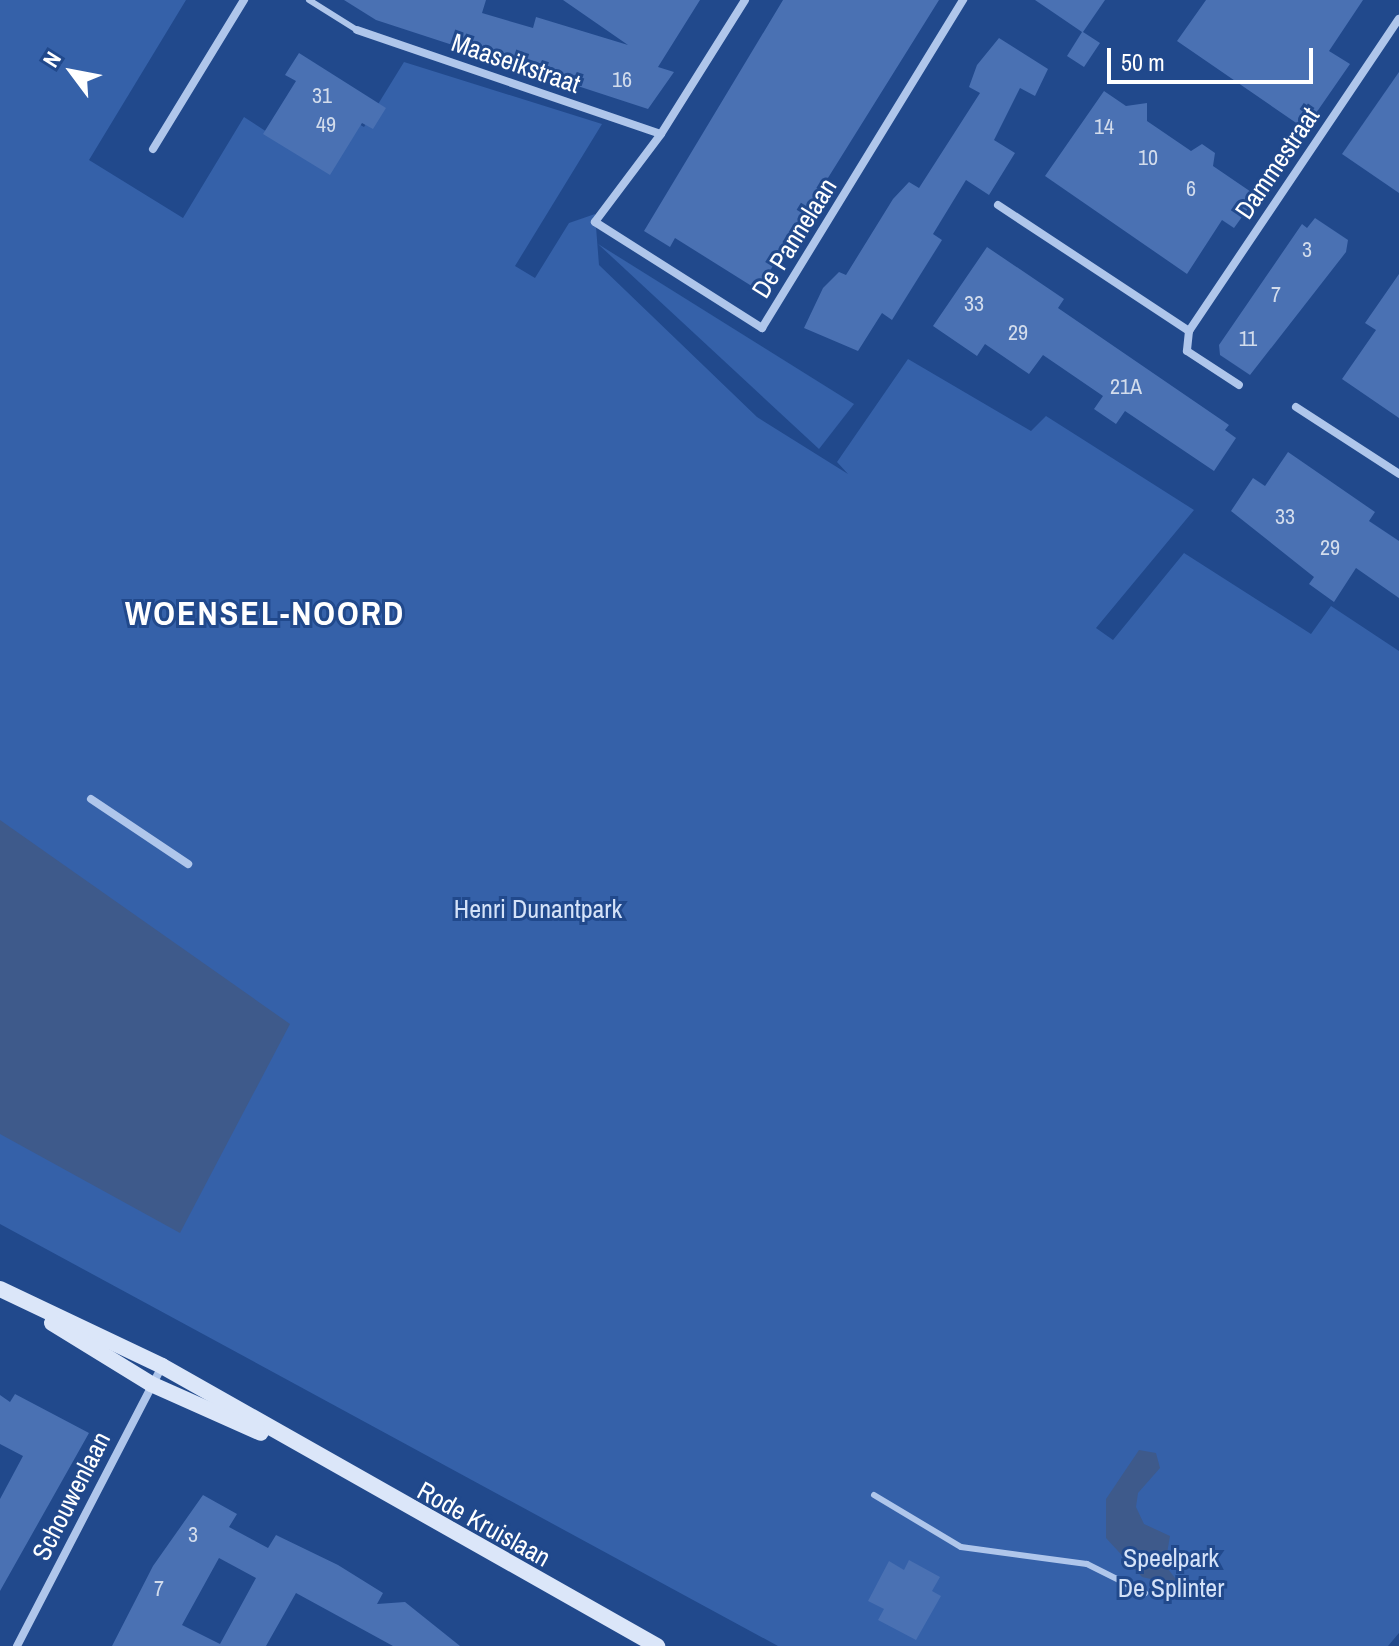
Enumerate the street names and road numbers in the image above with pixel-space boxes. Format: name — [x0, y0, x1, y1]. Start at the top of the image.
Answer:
street label: Maaseikstraat — [448, 26, 584, 100]
street label: Dammestraat — [1228, 101, 1326, 225]
street label: De Pannelaan — [745, 172, 843, 304]
street label: Schouwenlaan — [25, 1427, 117, 1565]
street label: Rode Kruislaan — [412, 1475, 556, 1573]

